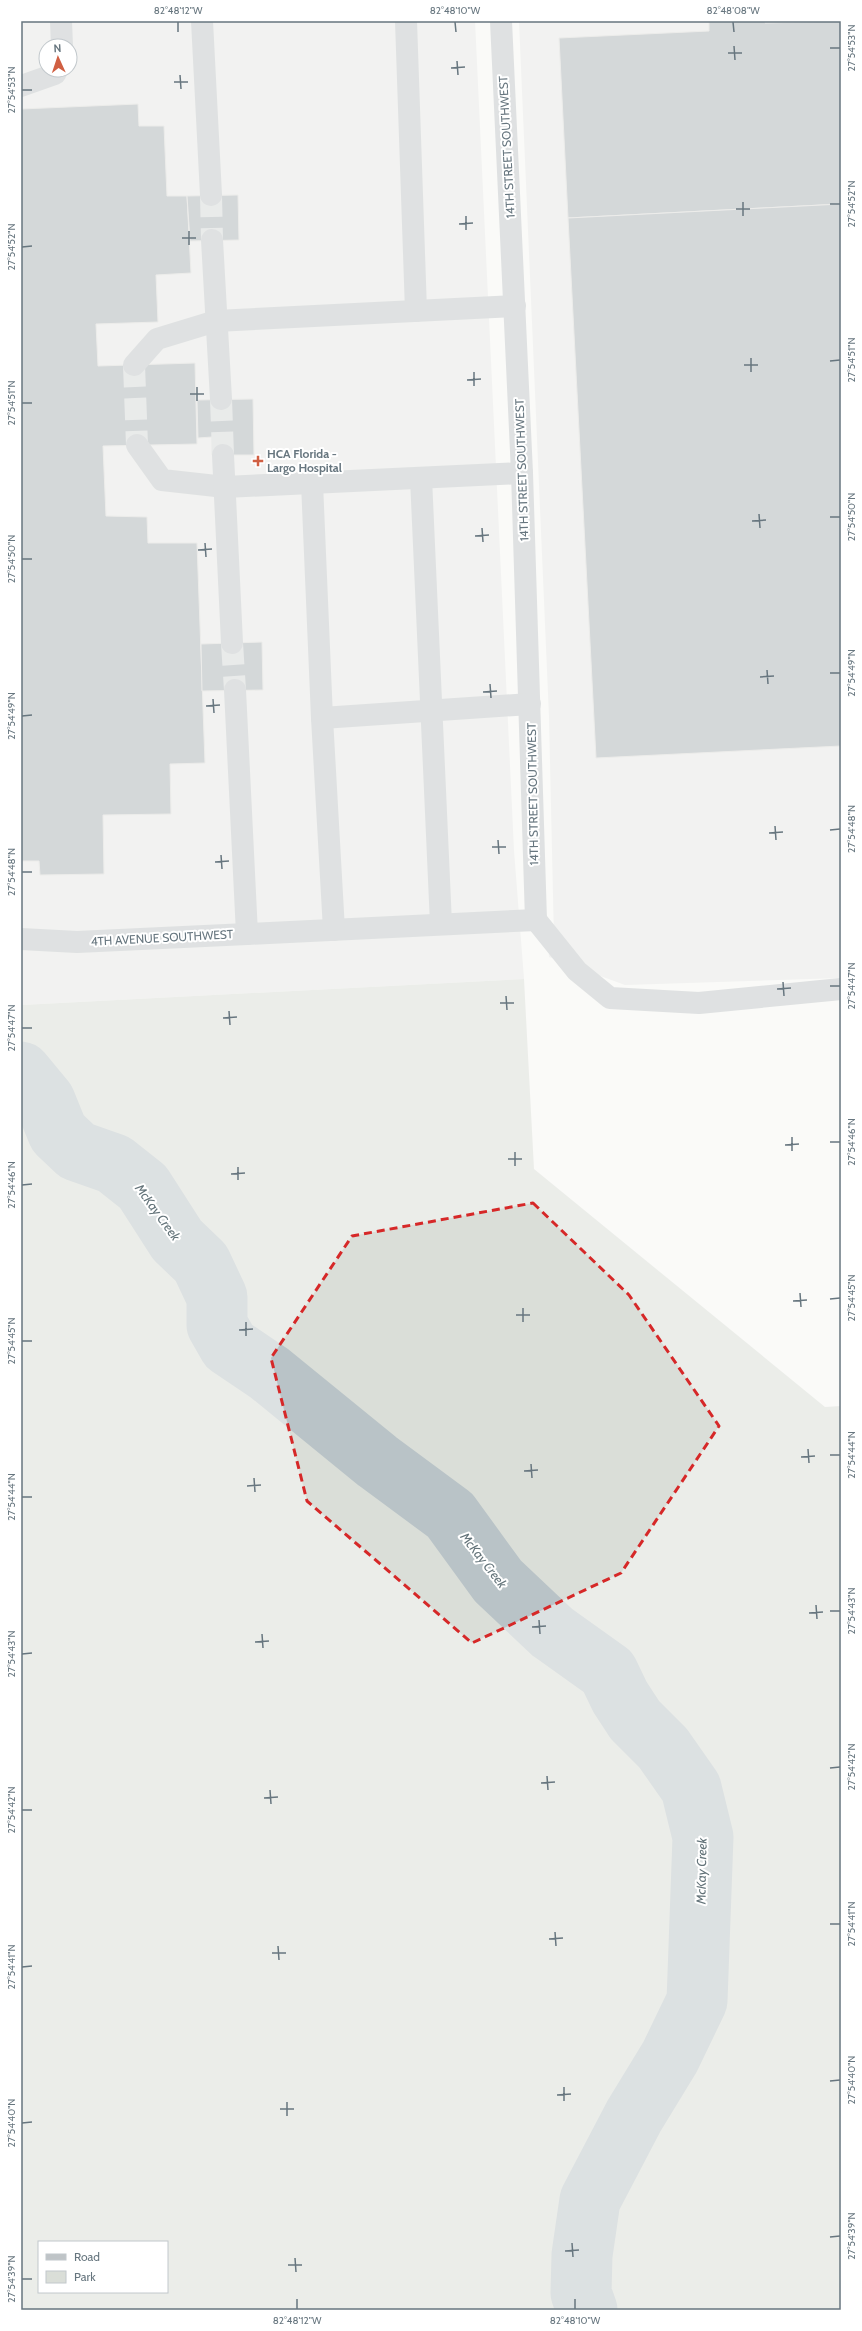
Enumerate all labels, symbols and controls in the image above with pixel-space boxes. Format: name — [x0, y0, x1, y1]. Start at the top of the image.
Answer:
text: 82°48'12"W — [154, 4, 203, 17]
text: 82°48'10"W — [430, 4, 481, 17]
text: 82°48'08"W — [706, 4, 760, 17]
text: 27°54'53"N — [845, 24, 858, 72]
north arrow — [38, 38, 78, 78]
text: N — [53, 41, 62, 55]
text: 27°54'53"N — [5, 66, 18, 114]
street label: 14TH STREET SOUTHWEST — [495, 75, 518, 219]
text: 27°54'52"N — [845, 181, 858, 227]
text: 27°54'52"N — [5, 224, 18, 270]
text: 27°54'51"N — [845, 338, 858, 382]
text: 27°54'51"N — [5, 381, 18, 425]
street label: 14TH STREET SOUTHWEST — [511, 398, 531, 541]
place label: HCA Florida - Largo Hospital — [267, 446, 342, 475]
marker: HCA Florida - Largo Hospital — [252, 455, 264, 467]
text: 27°54'50"N — [845, 493, 858, 541]
text: 27°54'50"N — [5, 535, 18, 583]
text: 27°54'49"N — [845, 649, 858, 697]
text: 27°54'49"N — [5, 692, 18, 740]
street label: 14TH STREET SOUTHWEST — [524, 722, 541, 865]
text: 27°54'48"N — [845, 805, 858, 853]
text: 27°54'48"N — [5, 848, 18, 896]
street label: 4TH AVENUE SOUTHWEST — [90, 926, 234, 949]
text: 27°54'47"N — [845, 963, 858, 1009]
text: 27°54'47"N — [5, 1005, 18, 1051]
text: 27°54'46"N — [845, 1118, 858, 1166]
text: 27°54'46"N — [5, 1161, 18, 1209]
water label: McKay Creek — [131, 1180, 184, 1244]
text: 27°54'45"N — [845, 1274, 858, 1322]
text: 27°54'45"N — [5, 1317, 18, 1365]
text: 27°54'44"N — [845, 1431, 858, 1479]
text: 27°54'44"N — [5, 1473, 18, 1521]
water label: McKay Creek — [457, 1528, 511, 1591]
text: 27°54'43"N — [845, 1587, 858, 1635]
text: 27°54'43"N — [5, 1630, 18, 1678]
text: 27°54'42"N — [845, 1743, 858, 1791]
text: 27°54'42"N — [5, 1786, 18, 1834]
water label: McKay Creek — [692, 1837, 710, 1905]
text: 27°54'41"N — [845, 1901, 858, 1947]
text: 27°54'41"N — [5, 1944, 18, 1990]
text: 27°54'40"N — [845, 2056, 858, 2104]
text: 27°54'40"N — [5, 2099, 18, 2147]
text: 27°54'39"N — [845, 2212, 858, 2260]
legend — [38, 2241, 168, 2293]
text: Road — [74, 2249, 100, 2264]
text: 27°54'39"N — [5, 2255, 18, 2303]
text: Park — [74, 2269, 96, 2284]
text: 82°48'12"W — [273, 2314, 322, 2327]
text: 82°48'10"W — [550, 2314, 601, 2327]

